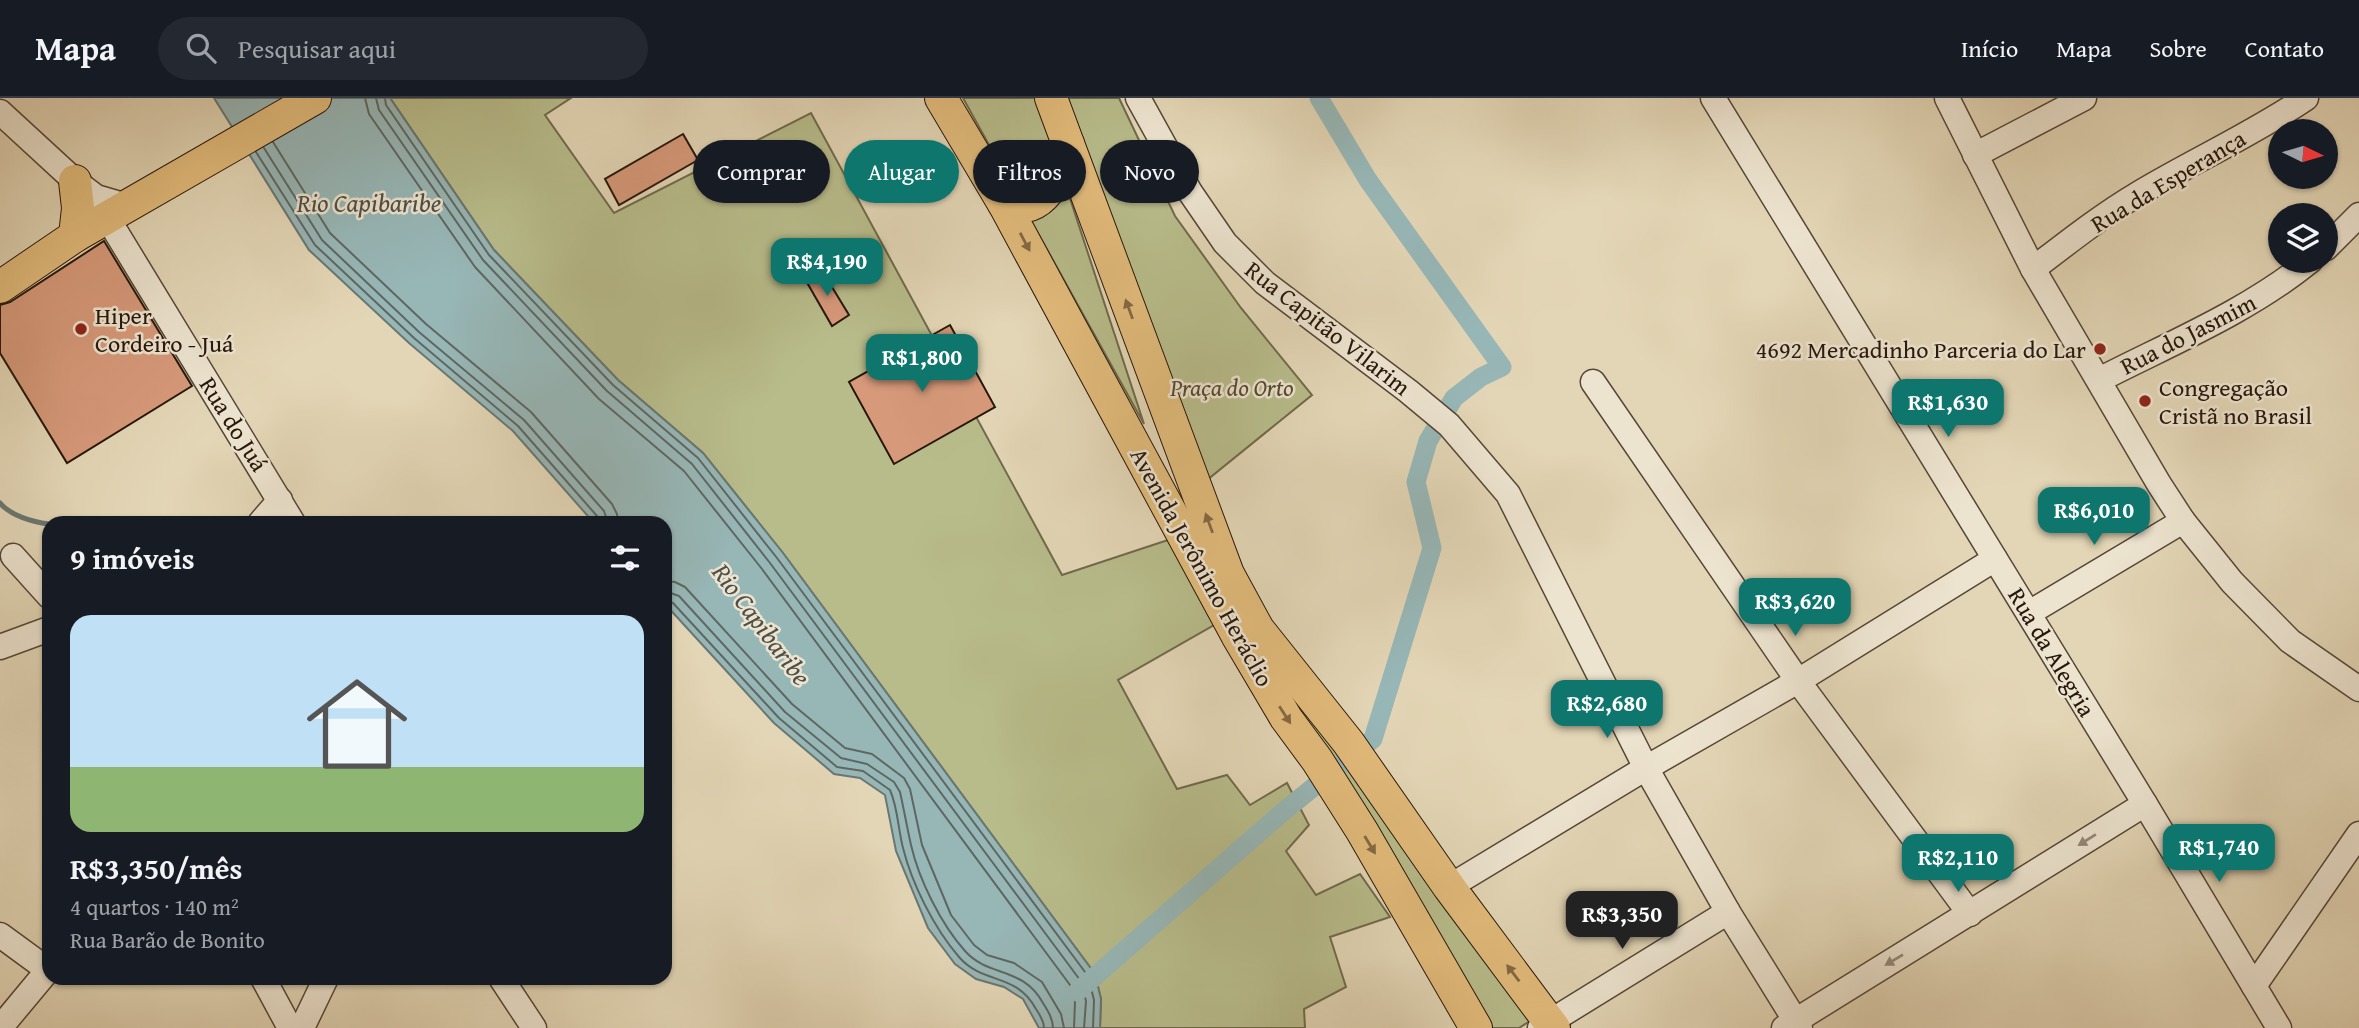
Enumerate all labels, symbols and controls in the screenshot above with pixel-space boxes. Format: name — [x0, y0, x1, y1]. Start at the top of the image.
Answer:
search box — [158, 17, 648, 80]
text: Mapa — [35, 24, 116, 72]
icon: search — [182, 29, 220, 67]
text: Pesquisar aqui — [238, 29, 396, 68]
text: Início — [1961, 31, 2018, 66]
text: Mapa — [2056, 31, 2112, 66]
text: Sobre — [2150, 31, 2207, 66]
text: Contato — [2245, 31, 2324, 66]
north arrow — [2268, 119, 2338, 189]
map controls — [2268, 119, 2338, 273]
street label: Rua da Esperança — [2084, 121, 2253, 241]
chip: Comprar — [693, 140, 830, 203]
chip: Alugar — [844, 140, 959, 203]
chip: Filtros — [973, 140, 1086, 203]
chip: Novo — [1100, 140, 1199, 203]
water label: Rio Capibaribe — [296, 183, 441, 222]
button: layers — [2268, 203, 2338, 273]
one-way arrow — [1018, 232, 1030, 252]
pin: R$4,190 — [762, 238, 892, 298]
text: R$4,190 — [787, 244, 867, 277]
street label: Rua Capitão Vilarim — [1238, 252, 1419, 404]
street label: Rua do Jasmim — [2114, 285, 2262, 383]
place label: Hiper Cordeiro - Juá — [95, 298, 234, 361]
one-way arrow — [1124, 299, 1135, 320]
marker: Hiper Cordeiro - Juá — [73, 321, 89, 337]
place label: 4692 Mercadinho Parceria do Lar — [1756, 332, 2086, 367]
pin: R$1,800 — [857, 334, 987, 394]
text: R$1,800 — [882, 340, 962, 373]
marker: 4692 Mercadinho Parceria do Lar — [2092, 341, 2108, 357]
street label: Rua do Juá — [191, 370, 277, 479]
park label: Praça do Orto — [1169, 370, 1294, 405]
place label: Congregação Cristã no Brasil — [2159, 370, 2312, 433]
pin: R$1,630 — [1883, 380, 2013, 439]
text: R$1,630 — [1908, 385, 1988, 418]
marker: Congregação Cristã no Brasil — [2137, 393, 2153, 409]
street label: Avenida Jerônimo Heráclio — [1122, 441, 1282, 693]
pin: R$6,010 — [2029, 488, 2159, 547]
text: R$6,010 — [2054, 493, 2134, 526]
one-way arrow — [1203, 512, 1214, 533]
text: 9 imóveis — [70, 536, 195, 580]
icon: filters — [606, 539, 644, 577]
water label: Rio Capibaribe — [702, 554, 821, 693]
pin: R$3,620 — [1730, 578, 1860, 638]
street label: Rua da Alegria — [2000, 581, 2105, 724]
text: R$3,620 — [1755, 584, 1835, 617]
icon: home — [294, 661, 420, 787]
pin: R$2,680 — [1542, 680, 1672, 740]
text: R$2,680 — [1567, 686, 1647, 719]
one-way arrow — [1278, 706, 1292, 724]
pin: R$1,740 — [2154, 824, 2284, 884]
text: R$1,740 — [2179, 830, 2259, 863]
pin: R$2,110 — [1893, 834, 2023, 894]
one-way arrow — [2078, 834, 2097, 847]
one-way arrow — [1364, 835, 1376, 854]
text: R$2,110 — [1918, 840, 1998, 873]
text: R$3,350/mês — [70, 846, 242, 890]
text: 4 quartos · 140 m² — [70, 890, 239, 923]
pin: R$3,350 — [1557, 892, 1687, 951]
text: R$3,350 — [1582, 897, 1662, 930]
text: Rua Barão de Bonito — [70, 923, 265, 956]
one-way arrow — [1884, 954, 1903, 966]
one-way arrow — [1507, 964, 1521, 982]

